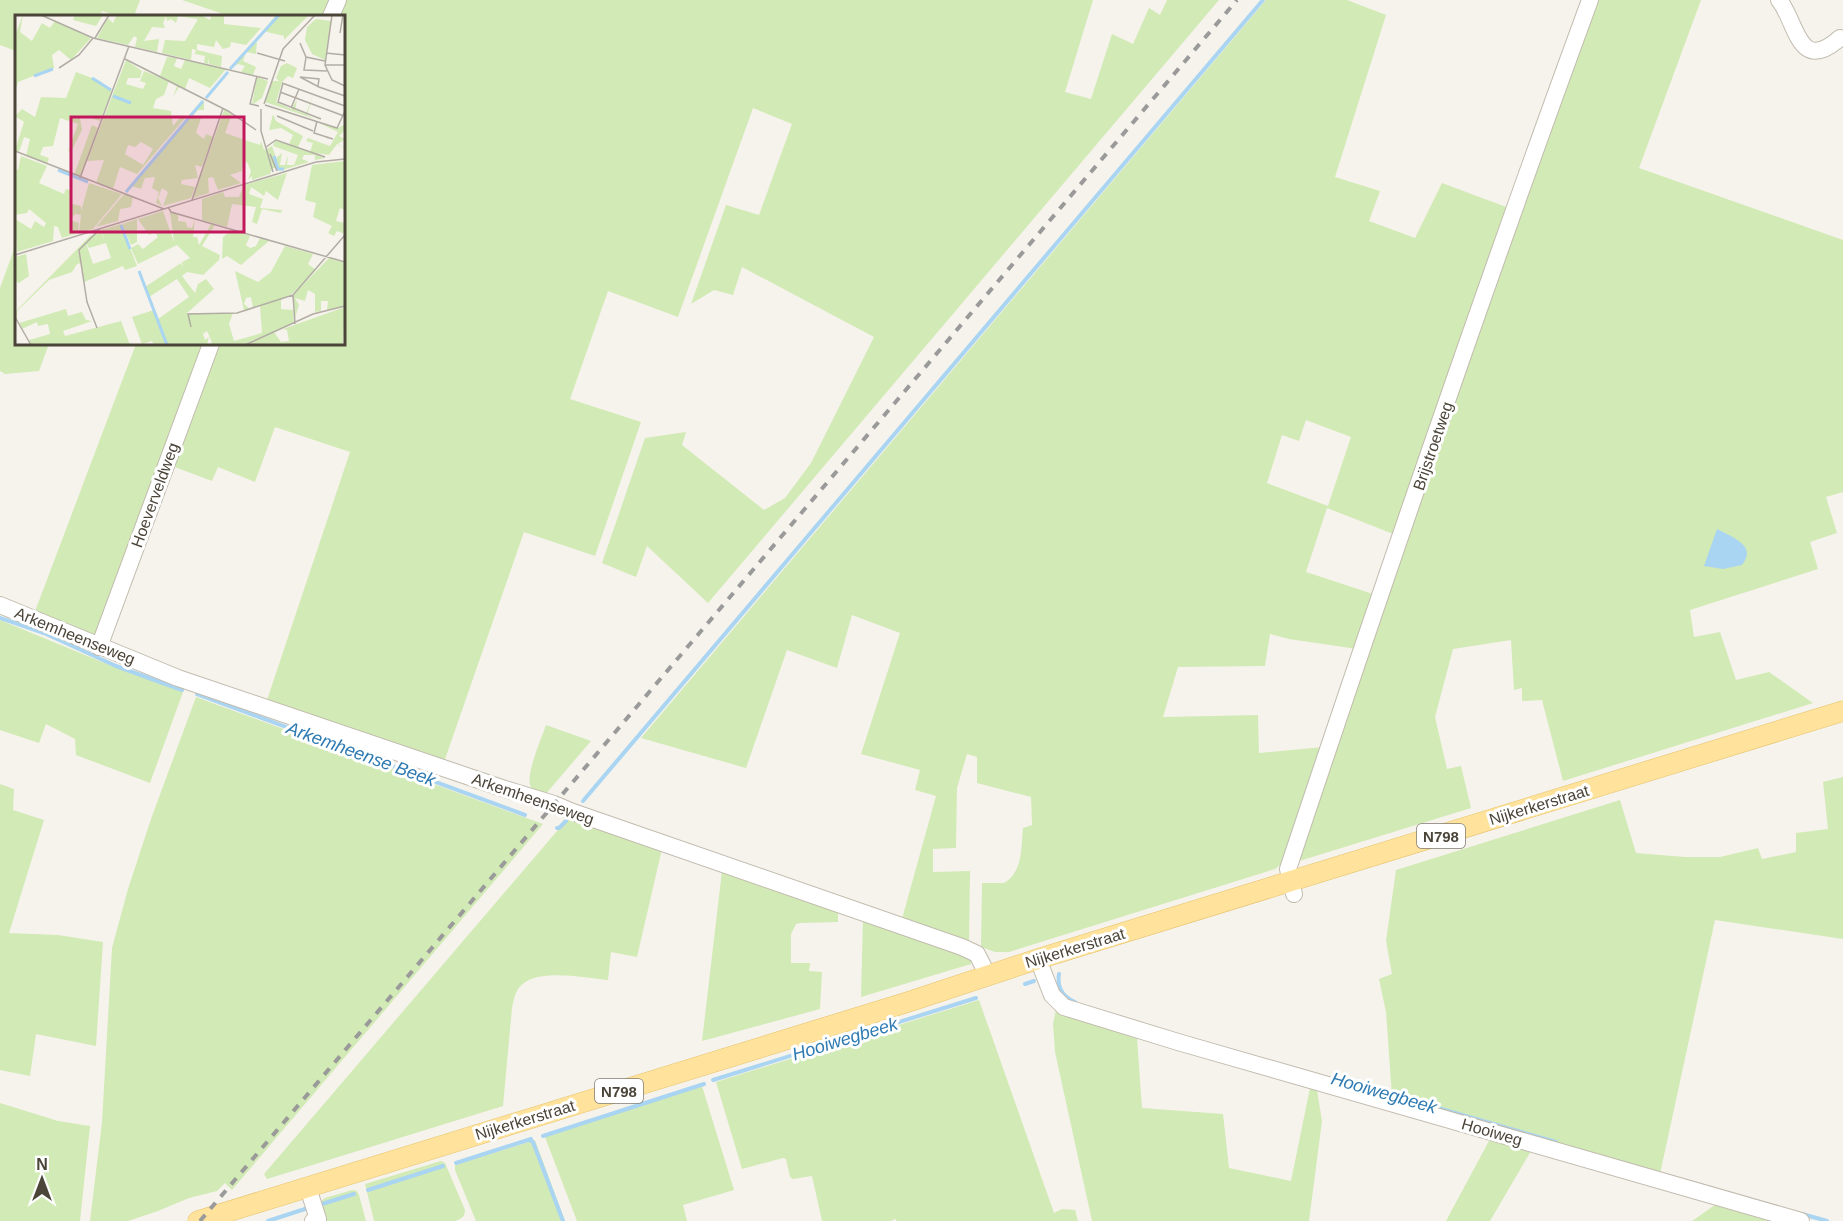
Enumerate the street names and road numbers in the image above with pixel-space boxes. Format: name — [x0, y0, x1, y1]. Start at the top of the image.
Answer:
street label: Brijstroetweg — [1410, 400, 1456, 492]
street label: Hoeverveldweg — [128, 440, 182, 550]
street label: Arkemheenseweg — [12, 604, 138, 668]
street label: Arkemheenseweg — [470, 770, 596, 828]
street label: Nijkerkerstraat — [1487, 782, 1591, 828]
road number: N798 — [1417, 824, 1465, 848]
street label: Nijkerkerstraat — [1023, 925, 1127, 971]
road number: N798 — [595, 1079, 643, 1103]
street label: Nijkerkerstraat — [473, 1097, 577, 1143]
street label: Hooiweg — [1460, 1115, 1524, 1149]

